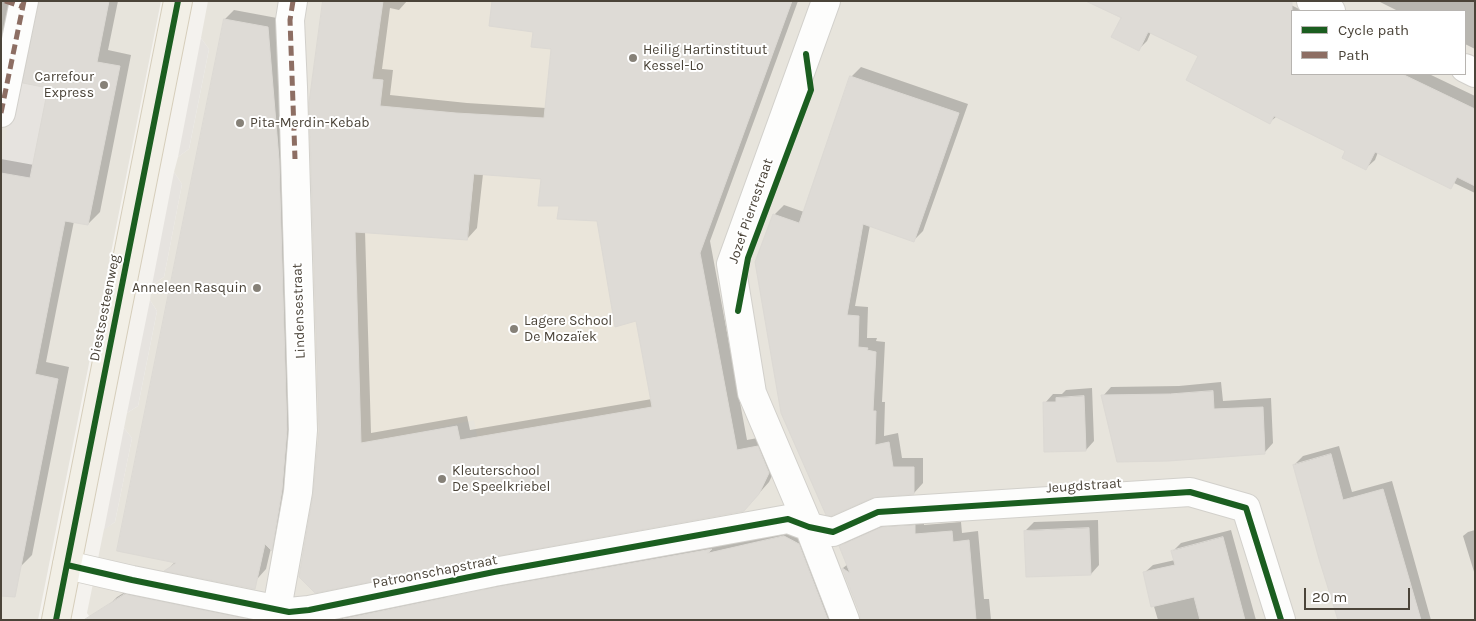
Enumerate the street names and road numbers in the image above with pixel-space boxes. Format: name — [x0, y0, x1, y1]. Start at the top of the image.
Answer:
street label: Jozef Pierrestraat — [725, 156, 777, 266]
street label: Diestsesteenweg — [86, 253, 124, 363]
street label: Lindensestraat — [289, 263, 309, 359]
street label: Jeugdstraat — [1046, 475, 1122, 497]
street label: Patroonschapstraat — [371, 552, 499, 592]

